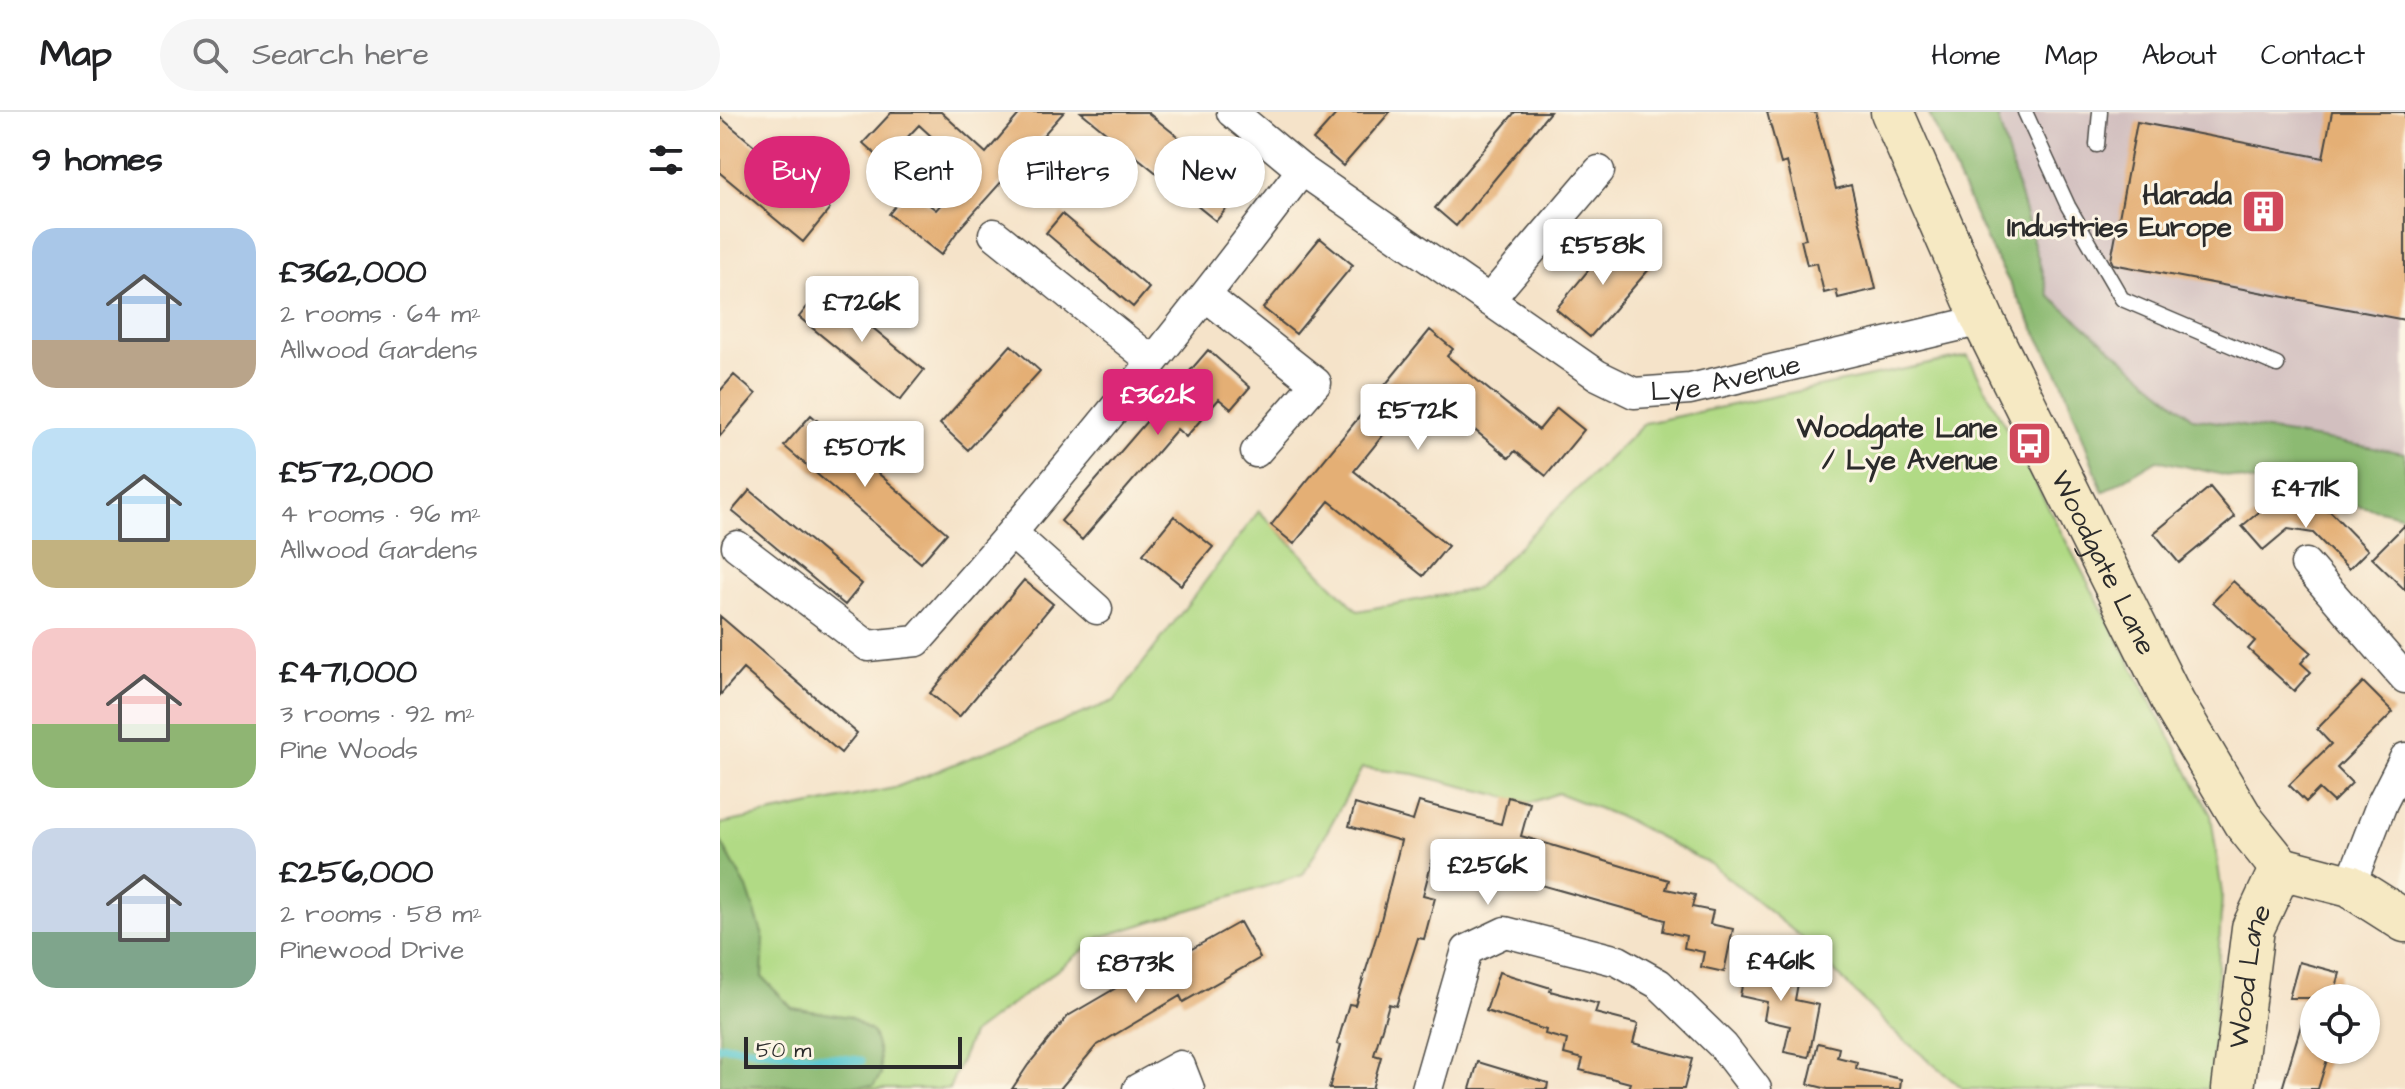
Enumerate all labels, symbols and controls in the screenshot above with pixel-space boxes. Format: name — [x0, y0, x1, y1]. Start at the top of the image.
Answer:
search box — [160, 19, 720, 91]
text: Map — [40, 29, 112, 81]
icon: search — [188, 33, 232, 77]
text: Search here — [252, 34, 429, 76]
text: Home — [1931, 36, 2001, 75]
text: Map — [2045, 36, 2098, 75]
text: About — [2142, 36, 2217, 75]
text: Contact — [2261, 36, 2365, 75]
text: 9 homes — [32, 136, 163, 184]
chip: Buy — [744, 136, 850, 208]
chip: Rent — [866, 136, 982, 208]
chip: Filters — [998, 136, 1138, 208]
chip: New — [1154, 136, 1265, 208]
icon: filters — [644, 138, 688, 182]
place label: Harada Industries Europe — [2007, 176, 2233, 248]
building icon: Harada Industries Europe — [2239, 187, 2287, 235]
pin: £558K — [1547, 219, 1659, 287]
text: £558K — [1561, 227, 1645, 263]
text: £362,000 — [280, 248, 427, 296]
icon: home — [96, 260, 192, 356]
pin: £726K — [806, 276, 918, 344]
text: £726K — [824, 284, 900, 320]
text: 2 rooms · 64 m² — [280, 296, 481, 332]
text: Allwood Gardens — [280, 332, 478, 368]
street label: Lye Avenue — [1649, 344, 1804, 412]
pin: £362K — [1102, 369, 1214, 437]
text: £362K — [1121, 377, 1195, 413]
pin: £572K — [1362, 384, 1474, 452]
text: £572K — [1378, 392, 1458, 428]
place label: Woodgate Lane / Lye Avenue — [1796, 409, 1998, 483]
bus stop icon: Woodgate Lane / Lye Avenue — [2005, 420, 2053, 468]
pin: £507K — [809, 421, 921, 489]
text: £507K — [825, 429, 905, 465]
text: £572,000 — [280, 448, 433, 496]
icon: home — [96, 460, 192, 556]
pin: £471K — [2250, 462, 2362, 530]
street label: Woodgate Lane — [2041, 464, 2166, 661]
text: £471K — [2273, 470, 2339, 506]
text: 4 rooms · 96 m² — [280, 496, 481, 532]
text: Allwood Gardens — [280, 532, 478, 568]
text: £471,000 — [280, 648, 417, 696]
icon: home — [96, 660, 192, 756]
text: 3 rooms · 92 m² — [280, 696, 475, 732]
text: Pine Woods — [280, 732, 418, 768]
pin: £256K — [1432, 839, 1544, 907]
text: £256K — [1448, 847, 1528, 883]
text: £256,000 — [280, 848, 434, 896]
icon: home — [96, 860, 192, 956]
text: 2 rooms · 58 m² — [280, 896, 482, 932]
street label: Wood Lane — [2219, 897, 2281, 1051]
text: Pinewood Drive — [280, 932, 464, 968]
pin: £461K — [1725, 935, 1837, 1003]
pin: £873K — [1080, 937, 1192, 1005]
text: £461K — [1747, 943, 1815, 979]
text: £873K — [1098, 945, 1174, 981]
map controls — [2300, 984, 2380, 1064]
button: locate — [2300, 984, 2380, 1064]
scale bar — [744, 1033, 962, 1069]
text: 50 m — [756, 1035, 811, 1066]

